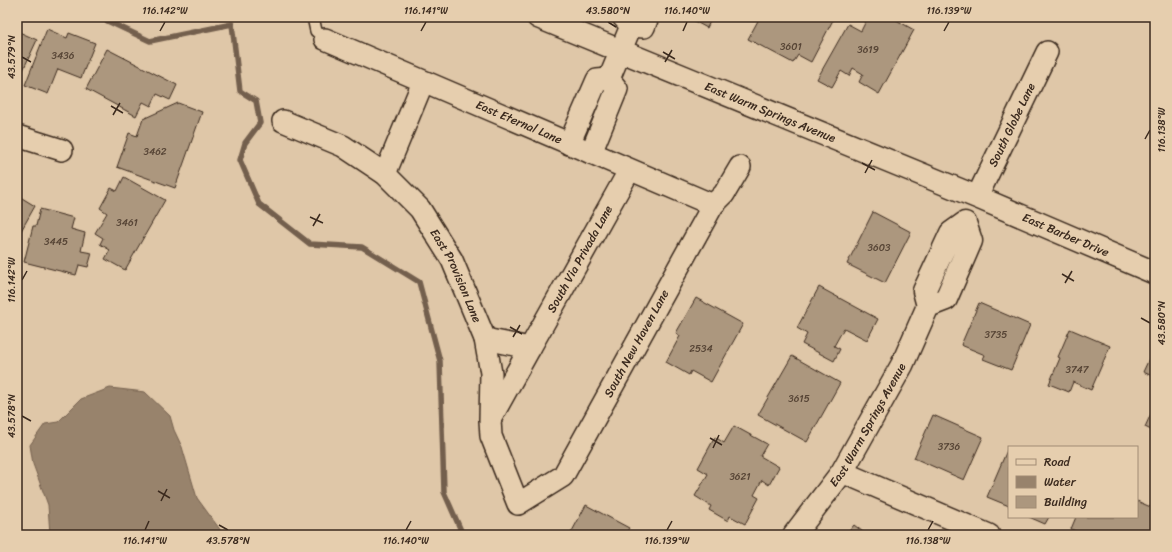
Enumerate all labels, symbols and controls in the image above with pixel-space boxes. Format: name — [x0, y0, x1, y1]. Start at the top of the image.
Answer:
text: 116.142°W — [142, 2, 188, 20]
text: 116.141°W — [404, 2, 448, 20]
text: 43.580°N — [586, 2, 630, 20]
text: 116.140°W — [664, 2, 710, 20]
text: 116.139°W — [926, 2, 972, 20]
text: 43.579°N — [3, 35, 21, 79]
house number: 3601 — [780, 38, 802, 56]
house number: 3619 — [857, 41, 879, 59]
house number: 3436 — [52, 47, 75, 65]
street label: East Warm Springs Avenue — [701, 75, 839, 149]
street label: South Globe Lane — [982, 79, 1042, 171]
street label: East Eternal Lane — [472, 94, 566, 150]
text: 116.138°W — [1153, 107, 1171, 153]
house number: 3462 — [143, 143, 167, 161]
street label: South Via Privada Lane — [541, 201, 619, 317]
street label: East Barber Drive — [1019, 207, 1113, 263]
house number: 3461 — [116, 214, 138, 232]
street label: East Provision Lane — [424, 224, 488, 326]
house number: 3445 — [44, 233, 68, 251]
house number: 3603 — [868, 239, 891, 257]
text: 116.142°W — [3, 257, 21, 303]
street label: South New Haven Lane — [598, 285, 675, 402]
text: 43.580°N — [1153, 301, 1171, 345]
house number: 3735 — [985, 326, 1007, 344]
house number: 2534 — [689, 340, 713, 358]
street label: East Warm Springs Avenue — [823, 358, 912, 492]
house number: 3747 — [1065, 361, 1090, 379]
house number: 3615 — [788, 390, 810, 408]
text: 43.578°N — [3, 394, 21, 438]
house number: 3736 — [938, 438, 961, 456]
legend — [1008, 446, 1138, 518]
text: Road — [1044, 451, 1071, 473]
house number: 3621 — [729, 468, 751, 486]
text: Water — [1044, 471, 1077, 493]
text: Building — [1044, 491, 1087, 513]
text: 116.141°W — [123, 532, 167, 550]
text: 43.578°N — [206, 532, 250, 550]
text: 116.140°W — [383, 532, 429, 550]
text: 116.139°W — [644, 532, 690, 550]
text: 116.138°W — [905, 532, 951, 550]

